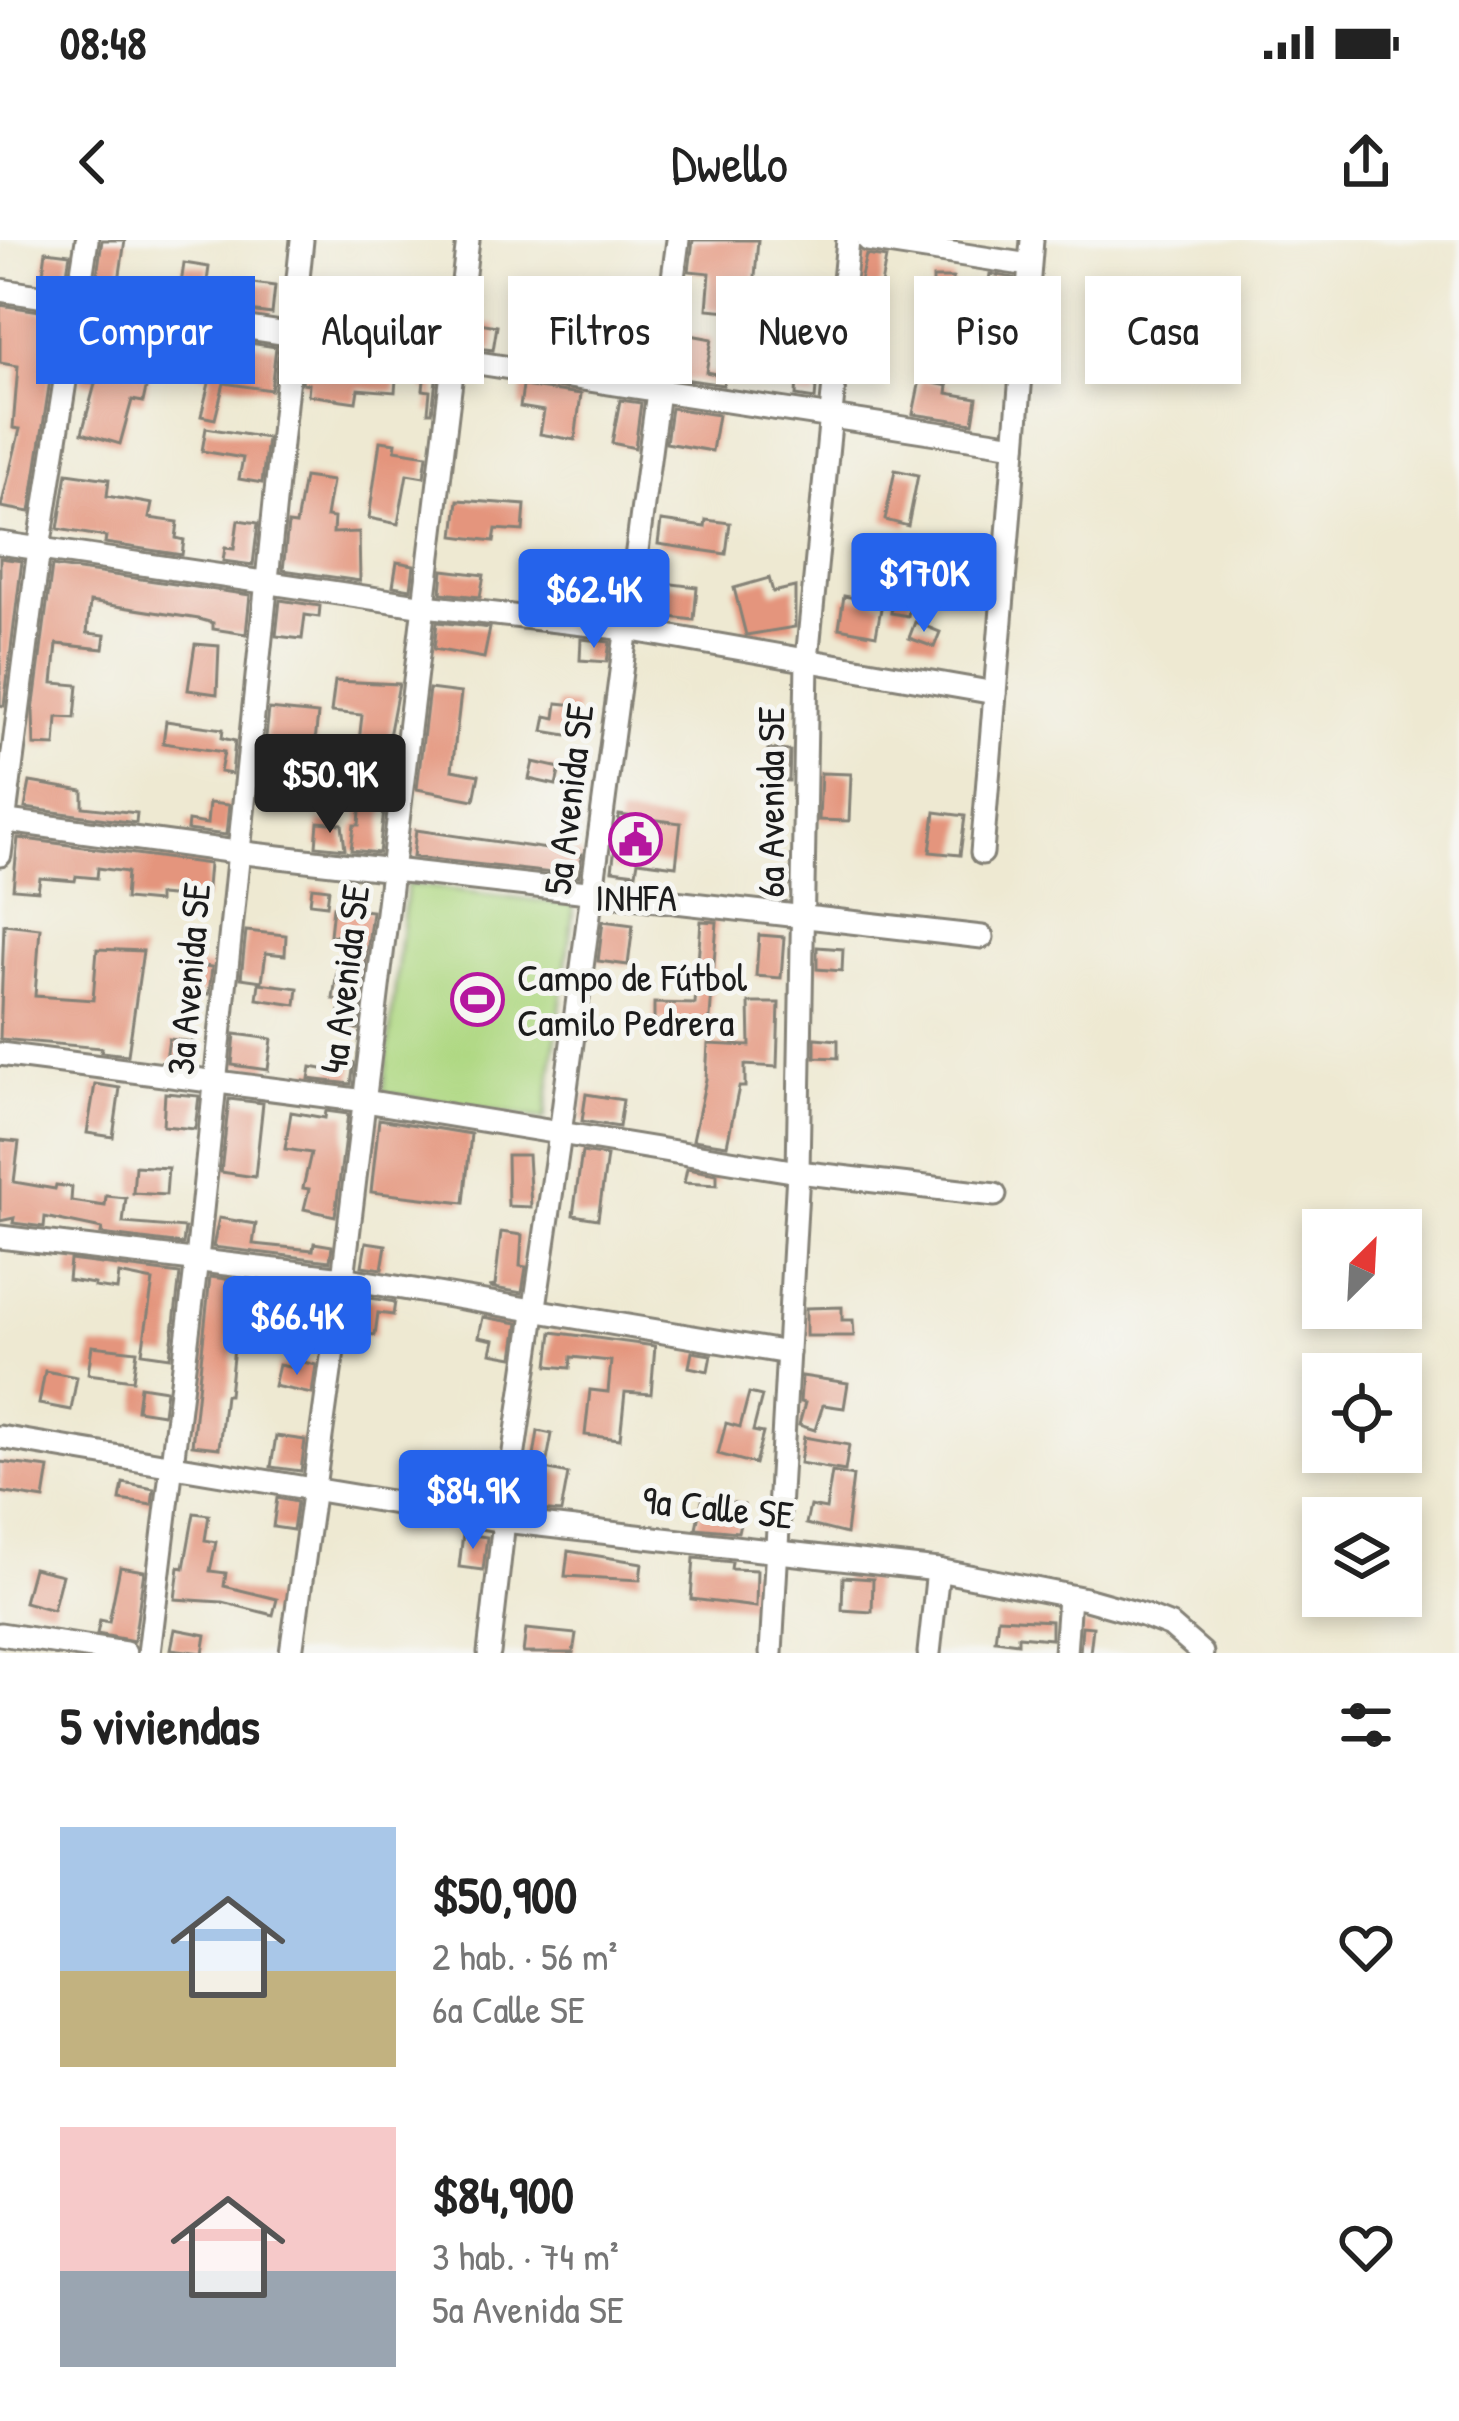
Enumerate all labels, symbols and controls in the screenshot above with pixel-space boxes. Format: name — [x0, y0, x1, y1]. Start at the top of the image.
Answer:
text: 08:48 — [60, 12, 146, 73]
text: Dwello — [671, 126, 788, 199]
icon: back — [60, 129, 126, 195]
icon: share — [1333, 129, 1399, 195]
chip: Comprar — [36, 276, 255, 384]
chip: Alquilar — [279, 276, 484, 384]
chip: Filtros — [508, 276, 692, 384]
chip: Nuevo — [716, 276, 890, 384]
chip: Piso — [914, 276, 1061, 384]
chip: Casa — [1085, 276, 1241, 384]
pin: $170K — [840, 533, 1008, 635]
text: $170K — [878, 545, 970, 598]
pin: $62.4K — [496, 549, 692, 651]
text: $62.4K — [546, 561, 642, 614]
street label: 5a Avenida SE — [530, 700, 605, 897]
street label: 6a Avenida SE — [743, 707, 796, 897]
pin: $50.9K — [232, 734, 428, 836]
text: $50.9K — [282, 746, 378, 799]
public building icon: INHFA — [608, 812, 664, 868]
place label: INHFA — [595, 870, 677, 923]
street label: 3a Avenida SE — [153, 881, 222, 1077]
street label: 4a Avenida SE — [306, 881, 381, 1076]
place label: Campo de Fútbol Camilo Pedrera — [517, 950, 748, 1048]
sports icon: Campo de Fútbol Camilo Pedrera — [450, 971, 506, 1027]
north arrow — [1302, 1209, 1422, 1329]
map controls — [1302, 1209, 1422, 1617]
pin: $66.4K — [199, 1276, 395, 1378]
text: $66.4K — [250, 1288, 344, 1341]
button: locate — [1302, 1353, 1422, 1473]
pin: $84.9K — [375, 1450, 571, 1552]
text: $84.9K — [426, 1462, 520, 1515]
street label: 9a Calle SE — [640, 1472, 796, 1541]
button: layers — [1302, 1497, 1422, 1617]
text: 5 viviendas — [60, 1691, 260, 1760]
icon: filters — [1333, 1692, 1399, 1758]
text: $50,900 — [432, 1860, 577, 1929]
icon: home — [156, 1875, 300, 2019]
icon: heart — [1333, 1914, 1399, 1980]
text: 2 hab. · 56 m² — [432, 1929, 618, 1982]
text: 6a Calle SE — [432, 1982, 585, 2035]
text: $84,900 — [432, 2160, 574, 2229]
icon: home — [156, 2175, 300, 2319]
icon: heart — [1333, 2214, 1399, 2280]
text: 3 hab. · 74 m² — [432, 2229, 619, 2282]
text: 5a Avenida SE — [432, 2282, 624, 2335]

